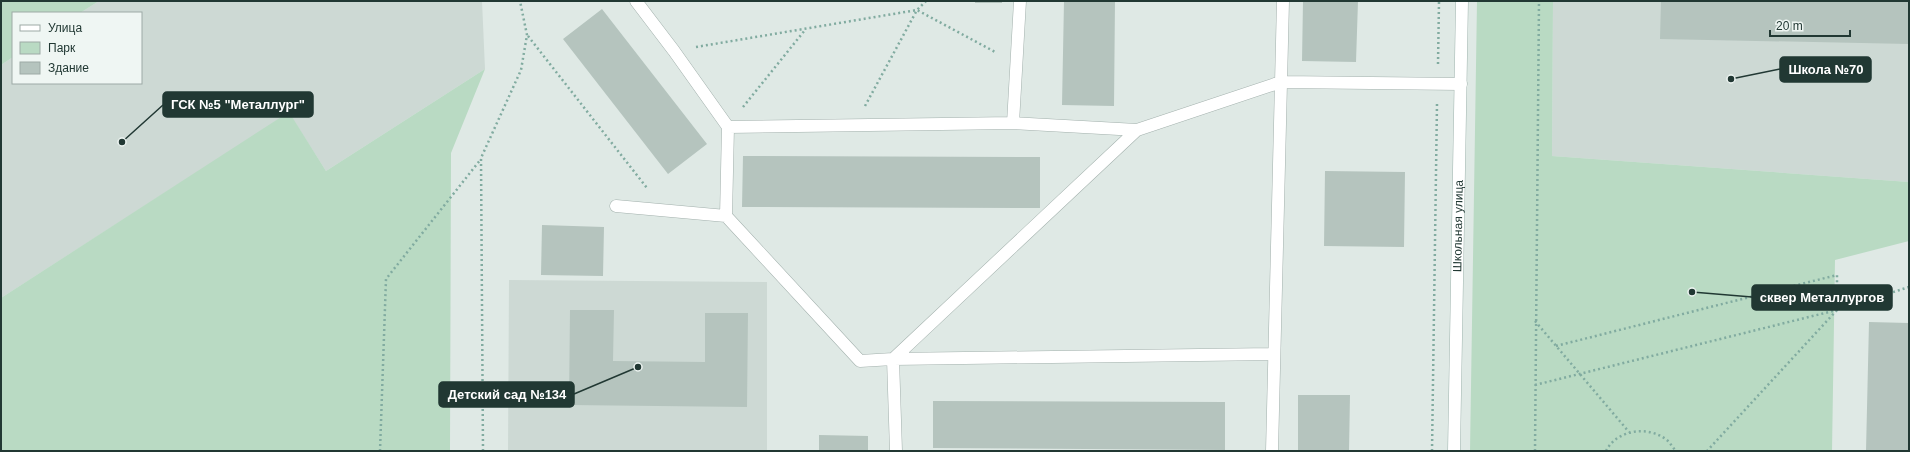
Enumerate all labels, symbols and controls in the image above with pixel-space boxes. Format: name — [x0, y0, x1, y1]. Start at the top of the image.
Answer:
legend — [12, 12, 142, 84]
scale bar — [1770, 12, 1850, 38]
text: 20 m — [1776, 19, 1803, 33]
text: Улица — [48, 21, 82, 35]
text: Парк — [48, 41, 76, 55]
callout: Школа №70 — [1780, 57, 1871, 82]
text: Здание — [48, 61, 89, 75]
text: Школа №70 — [1788, 62, 1864, 77]
callout: ГСК №5 "Металлург" — [163, 92, 313, 117]
text: ГСК №5 "Металлург" — [171, 97, 305, 112]
street label: Школьная улица — [1450, 179, 1466, 272]
callout: сквер Металлургов — [1752, 285, 1892, 310]
text: сквер Металлургов — [1760, 290, 1884, 305]
callout: Детский сад №134 — [439, 382, 574, 407]
text: Детский сад №134 — [448, 387, 567, 402]

